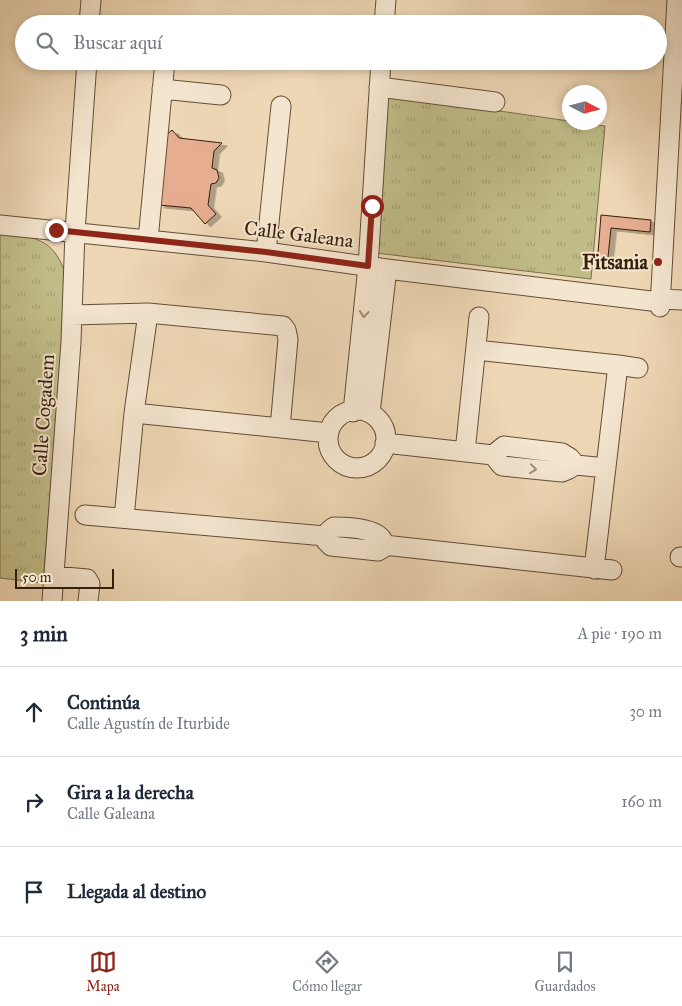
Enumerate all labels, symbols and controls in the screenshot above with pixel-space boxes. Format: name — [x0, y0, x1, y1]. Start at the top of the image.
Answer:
search box — [15, 15, 667, 70]
icon: search — [33, 29, 61, 57]
text: Buscar aquí — [73, 31, 162, 54]
north arrow — [562, 85, 607, 130]
route start — [361, 195, 384, 218]
street label: Calle Galeana — [243, 215, 356, 253]
route end — [45, 219, 68, 242]
place label: Fitsania — [582, 250, 649, 274]
marker: Fitsania — [652, 256, 664, 268]
one-way arrow — [359, 311, 370, 319]
street label: Calle Cogadem — [27, 353, 60, 477]
one-way arrow — [529, 463, 537, 474]
scale bar — [15, 566, 114, 589]
text: 50 m — [22, 569, 51, 586]
text: 3 min — [20, 621, 68, 647]
text: A pie · 190 m — [577, 624, 662, 643]
text: Continúa — [67, 691, 140, 714]
icon: ahead — [20, 698, 48, 726]
text: 30 m — [629, 702, 662, 721]
text: Calle Agustín de Iturbide — [67, 714, 230, 733]
text: Gira a la derecha — [67, 781, 194, 804]
icon: right — [20, 788, 48, 816]
text: 160 m — [621, 792, 662, 811]
text: Calle Galeana — [67, 804, 155, 823]
icon: arrive — [20, 878, 48, 906]
text: Llegada al destino — [67, 880, 206, 903]
tab: Mapa — [86, 948, 120, 995]
tab: Cómo llegar — [292, 948, 362, 995]
tab: Guardados — [535, 948, 596, 995]

